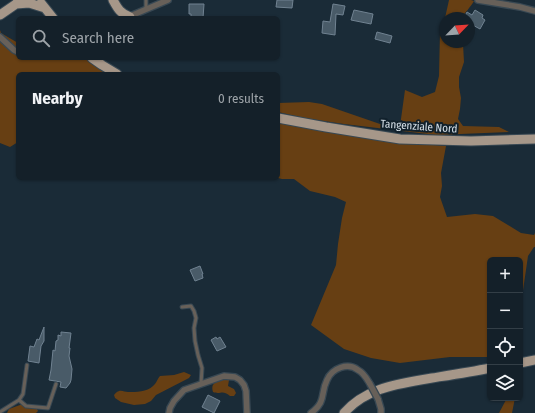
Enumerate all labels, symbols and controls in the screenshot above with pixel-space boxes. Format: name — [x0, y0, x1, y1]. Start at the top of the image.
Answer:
north arrow — [439, 12, 475, 48]
search box — [16, 16, 280, 60]
icon: search — [30, 27, 52, 49]
text: Search here — [62, 29, 134, 47]
text: Nearby — [32, 88, 83, 109]
text: 0 results — [218, 91, 264, 106]
street label: Tangenziale Nord — [380, 117, 458, 136]
map controls — [487, 257, 523, 401]
button: + — [487, 257, 523, 293]
button: − — [487, 293, 523, 329]
button: locate — [487, 329, 523, 365]
button: layers — [487, 365, 523, 401]

